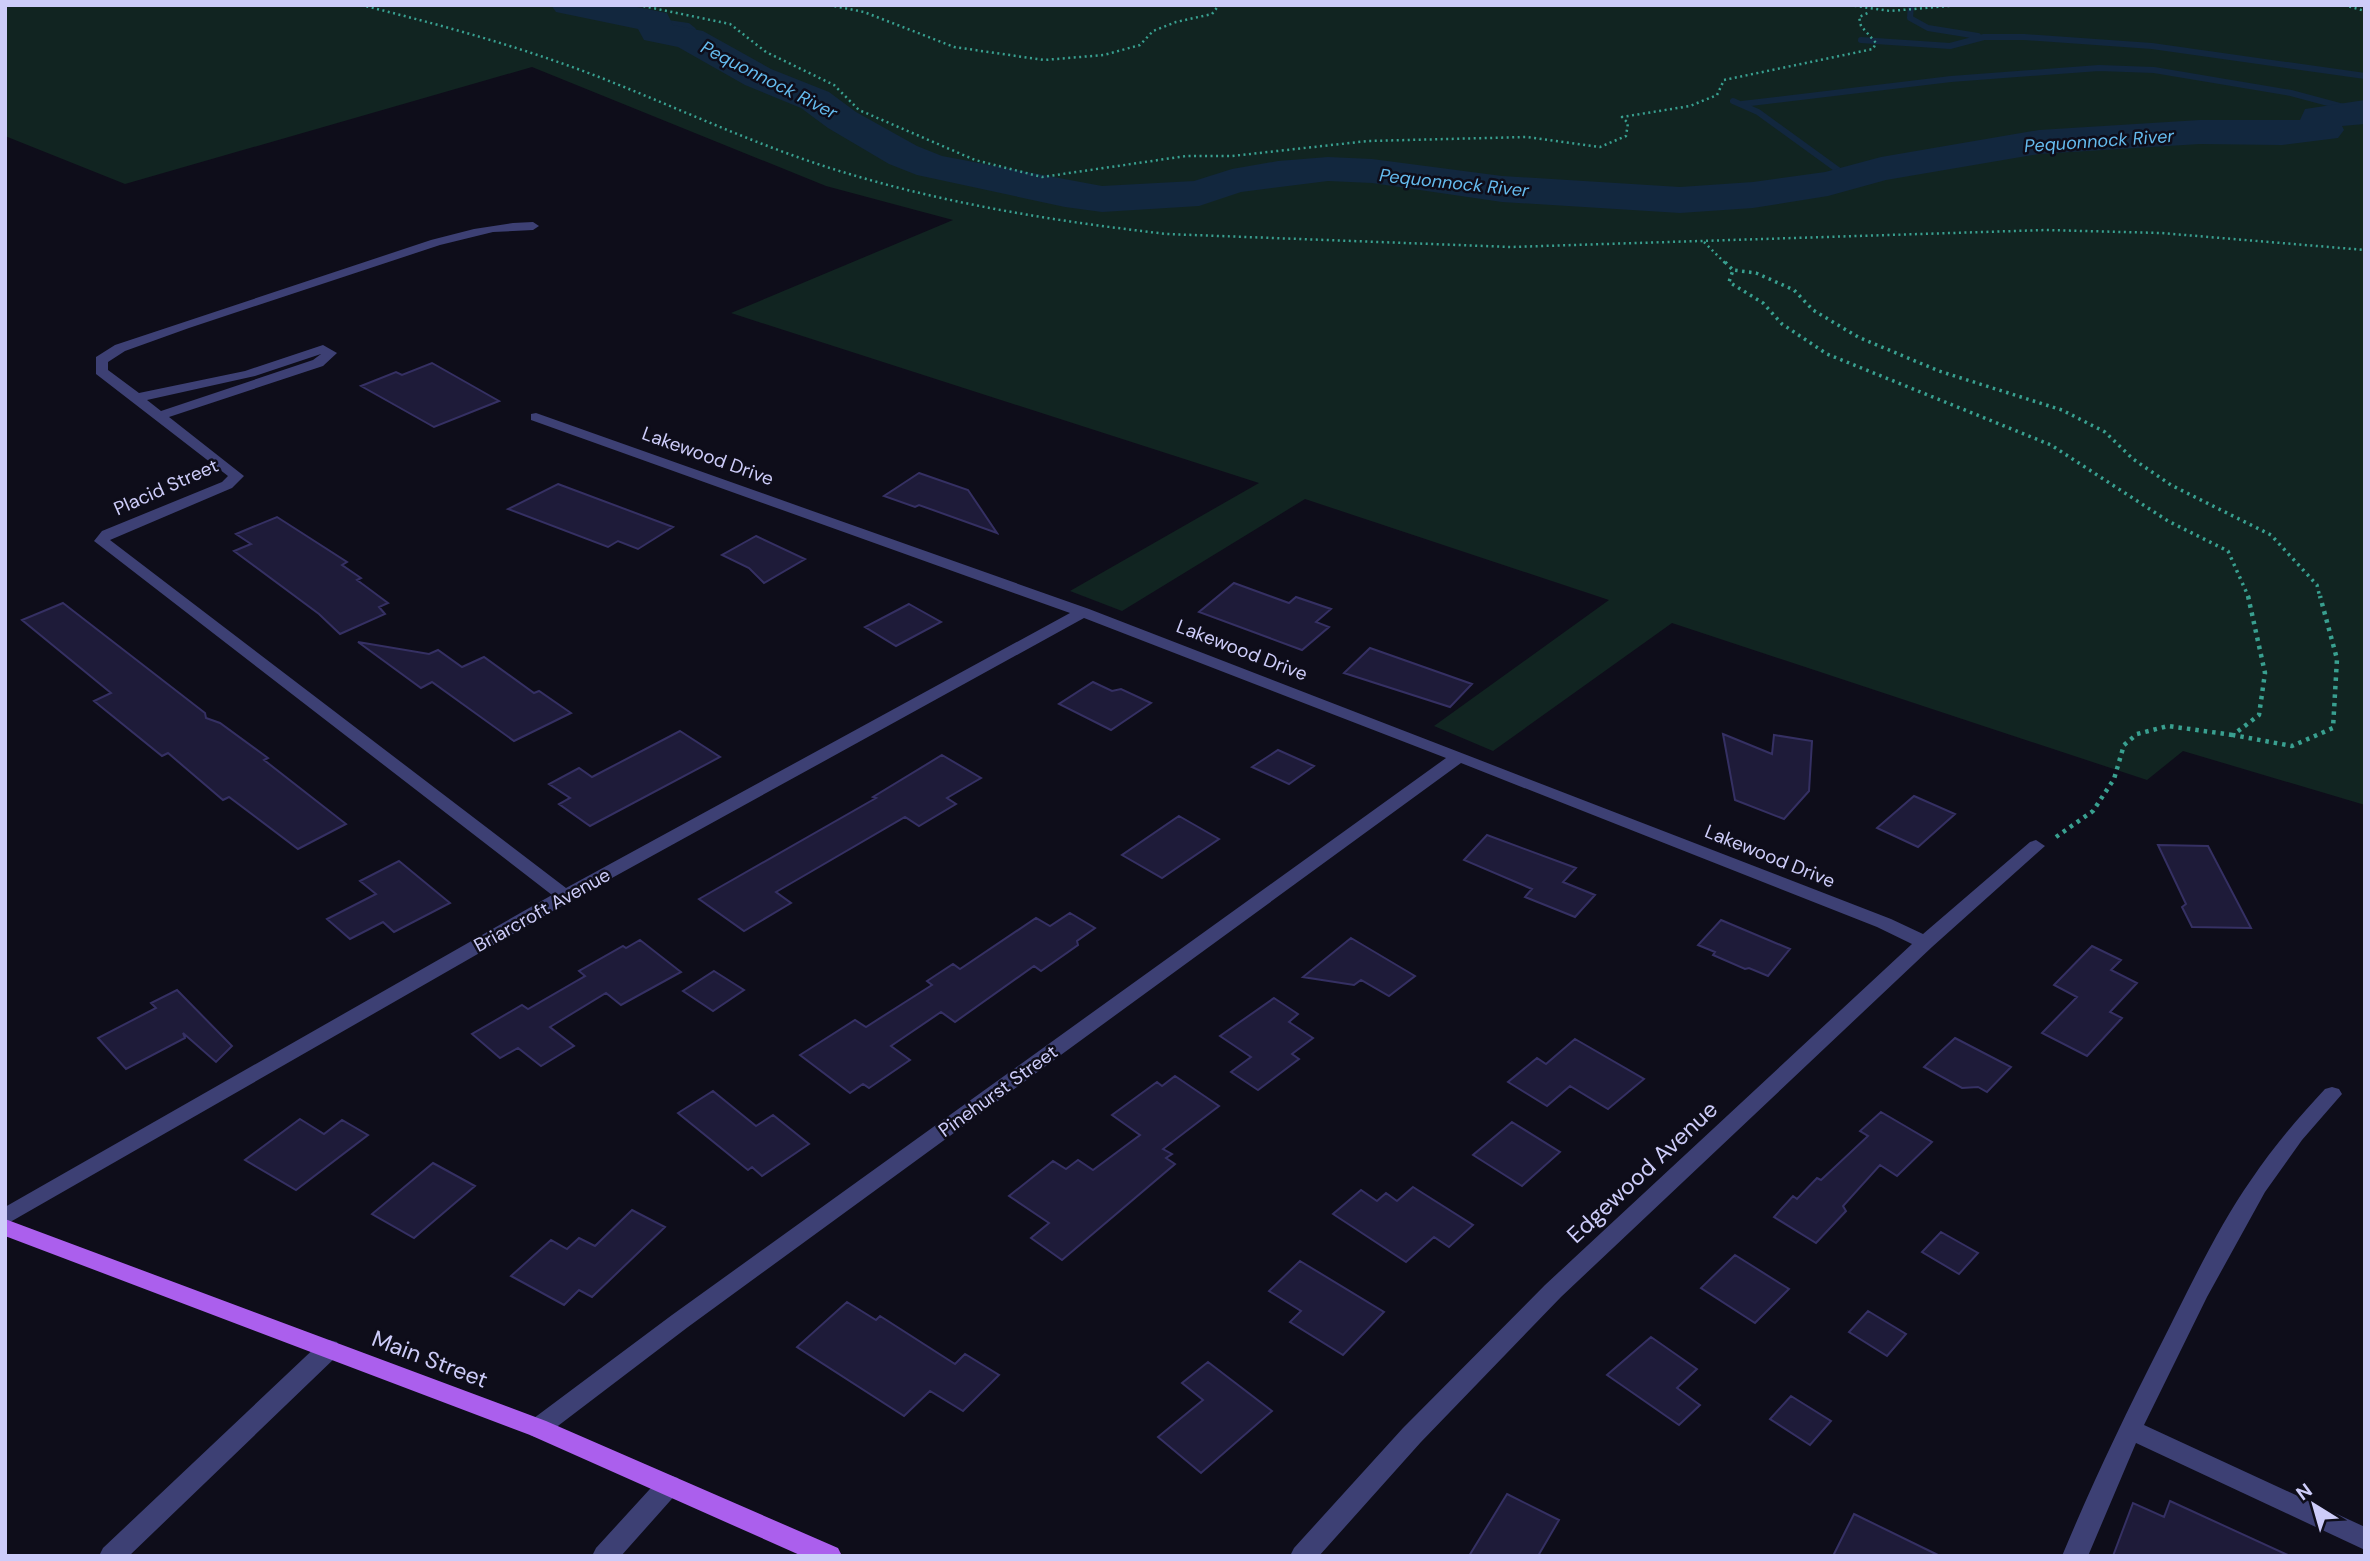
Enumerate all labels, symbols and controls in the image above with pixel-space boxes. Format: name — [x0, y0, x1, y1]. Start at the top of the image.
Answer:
water label: Pequonnock River — [697, 35, 843, 125]
water label: Pequonnock River — [2023, 124, 2176, 158]
water label: Pequonnock River — [1378, 163, 1531, 203]
street label: Lakewood Drive — [639, 421, 777, 491]
street label: Placid Street — [110, 453, 222, 521]
street label: Lakewood Drive — [1173, 614, 1311, 686]
street label: Lakewood Drive — [1701, 819, 1839, 893]
street label: Briarcroft Avenue — [469, 862, 615, 958]
street label: Pinehurst Street — [933, 1039, 1063, 1143]
street label: Edgewood Avenue — [1560, 1094, 1724, 1250]
street label: Main Street — [368, 1323, 492, 1395]
north arrow — [2279, 1470, 2349, 1540]
text: N — [2291, 1478, 2317, 1506]

